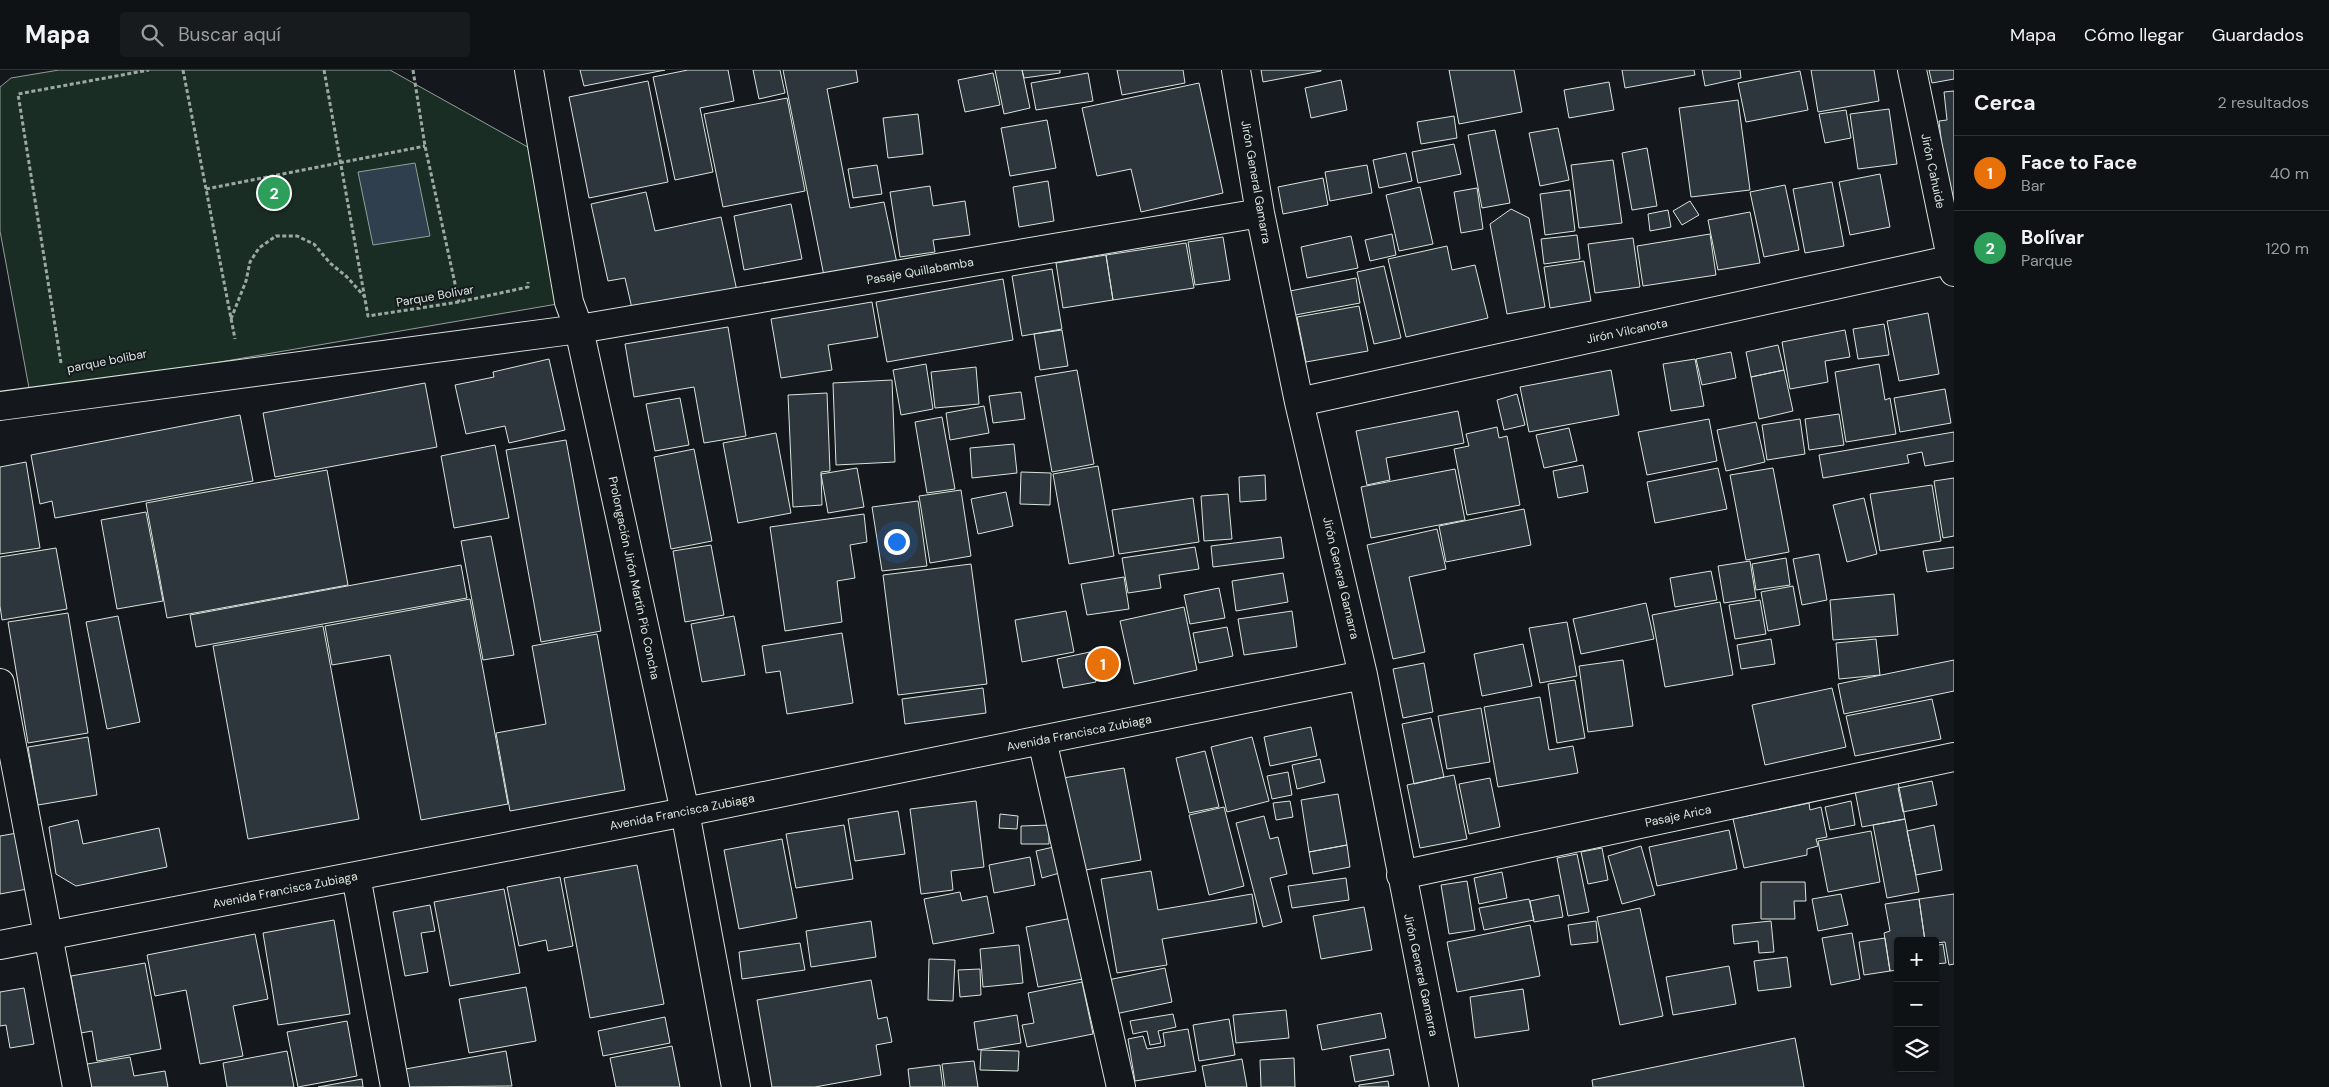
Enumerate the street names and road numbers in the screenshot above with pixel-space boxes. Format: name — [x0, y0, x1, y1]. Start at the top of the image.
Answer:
street label: Jirón General Gamarra — [1237, 119, 1275, 245]
street label: Jirón Cahuide — [1917, 132, 1949, 210]
street label: Pasaje Quillabamba — [865, 254, 975, 288]
street label: Parque Bolivar — [395, 281, 476, 311]
street label: Jirón Vilcanota — [1585, 315, 1669, 347]
street label: parque bolibar — [66, 345, 149, 377]
street label: Prolongación Jirón Martín Pio Concha — [605, 475, 663, 681]
street label: Jirón General Gamarra — [1319, 515, 1363, 641]
street label: Avenida Francisca Zubiaga — [1005, 711, 1153, 755]
street label: Avenida Francisca Zubiaga — [608, 790, 756, 834]
street label: Pasaje Arica — [1643, 801, 1713, 831]
street label: Avenida Francisca Zubiaga — [211, 868, 359, 912]
street label: Jirón General Gamarra — [1400, 912, 1442, 1038]

